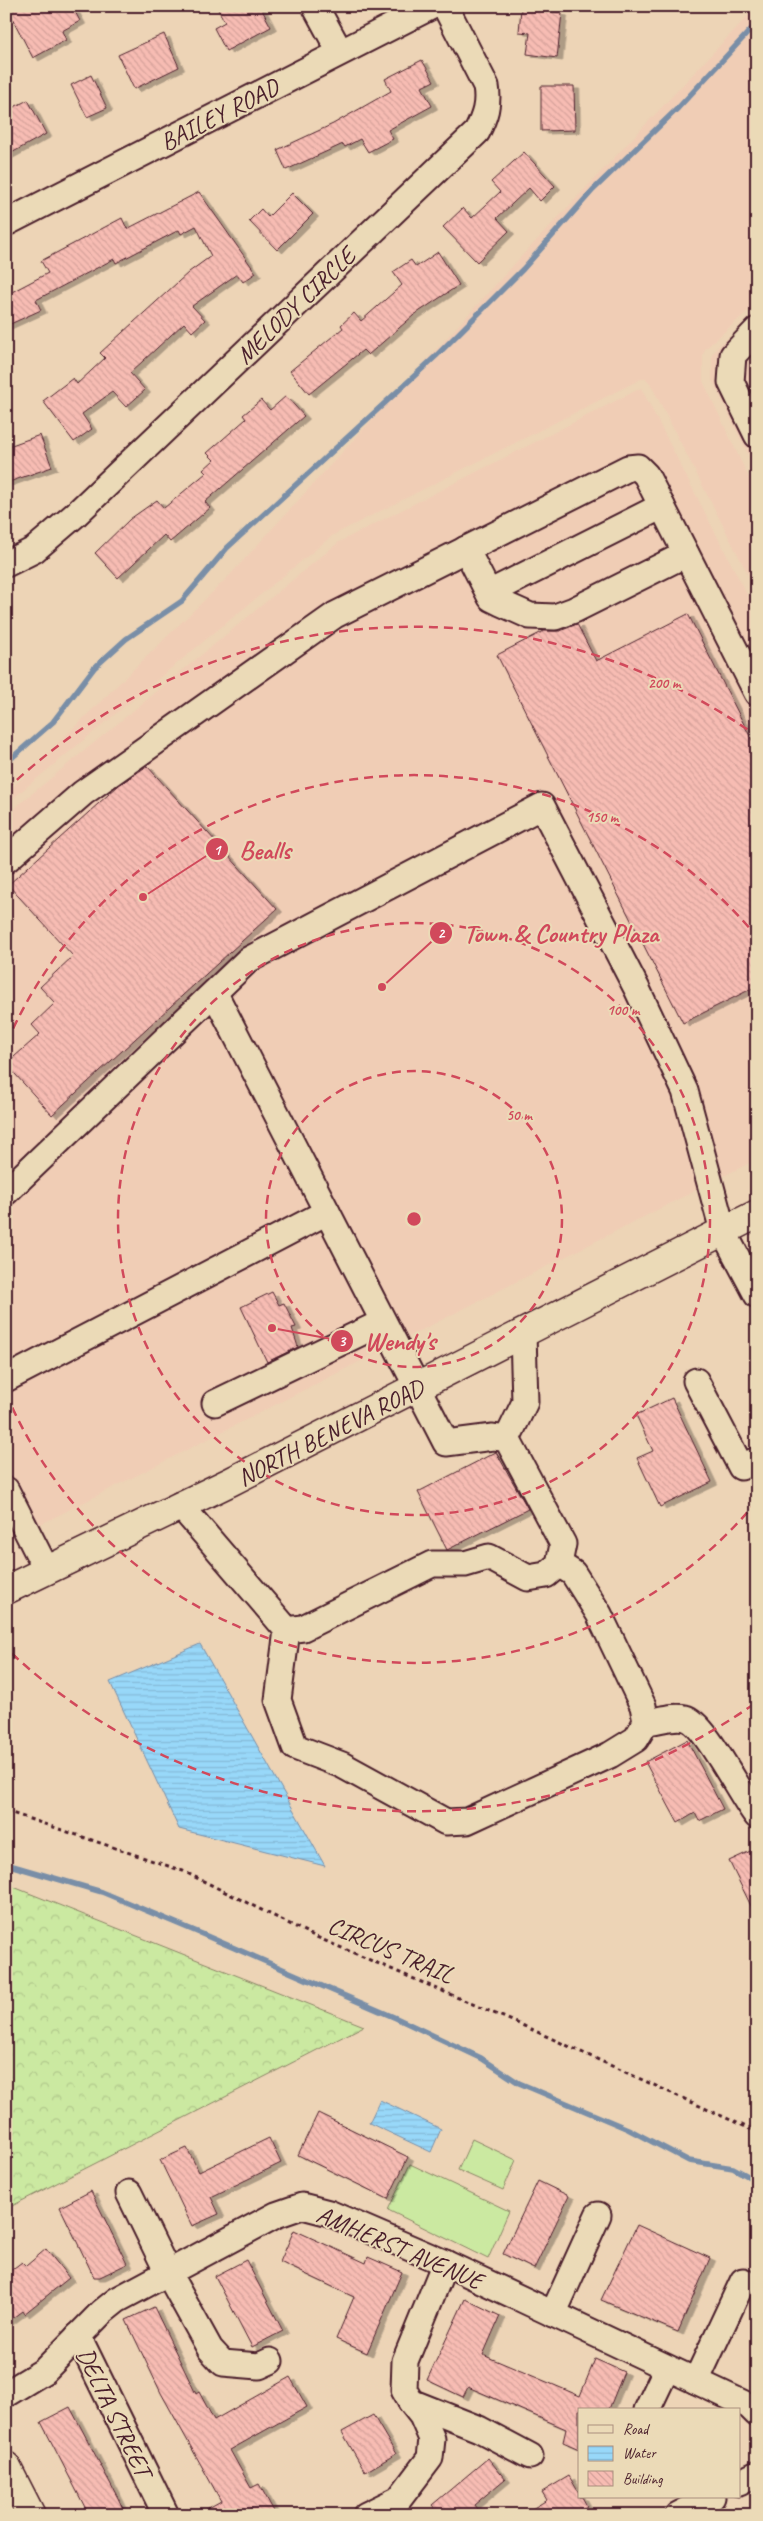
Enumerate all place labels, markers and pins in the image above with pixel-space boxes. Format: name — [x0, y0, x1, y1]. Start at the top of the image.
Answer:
callout: Bealls — [204, 829, 301, 870]
callout: Town & Country Plaza — [429, 912, 669, 953]
centre of rings — [405, 1210, 423, 1228]
callout: Wendy's — [330, 1321, 446, 1362]

